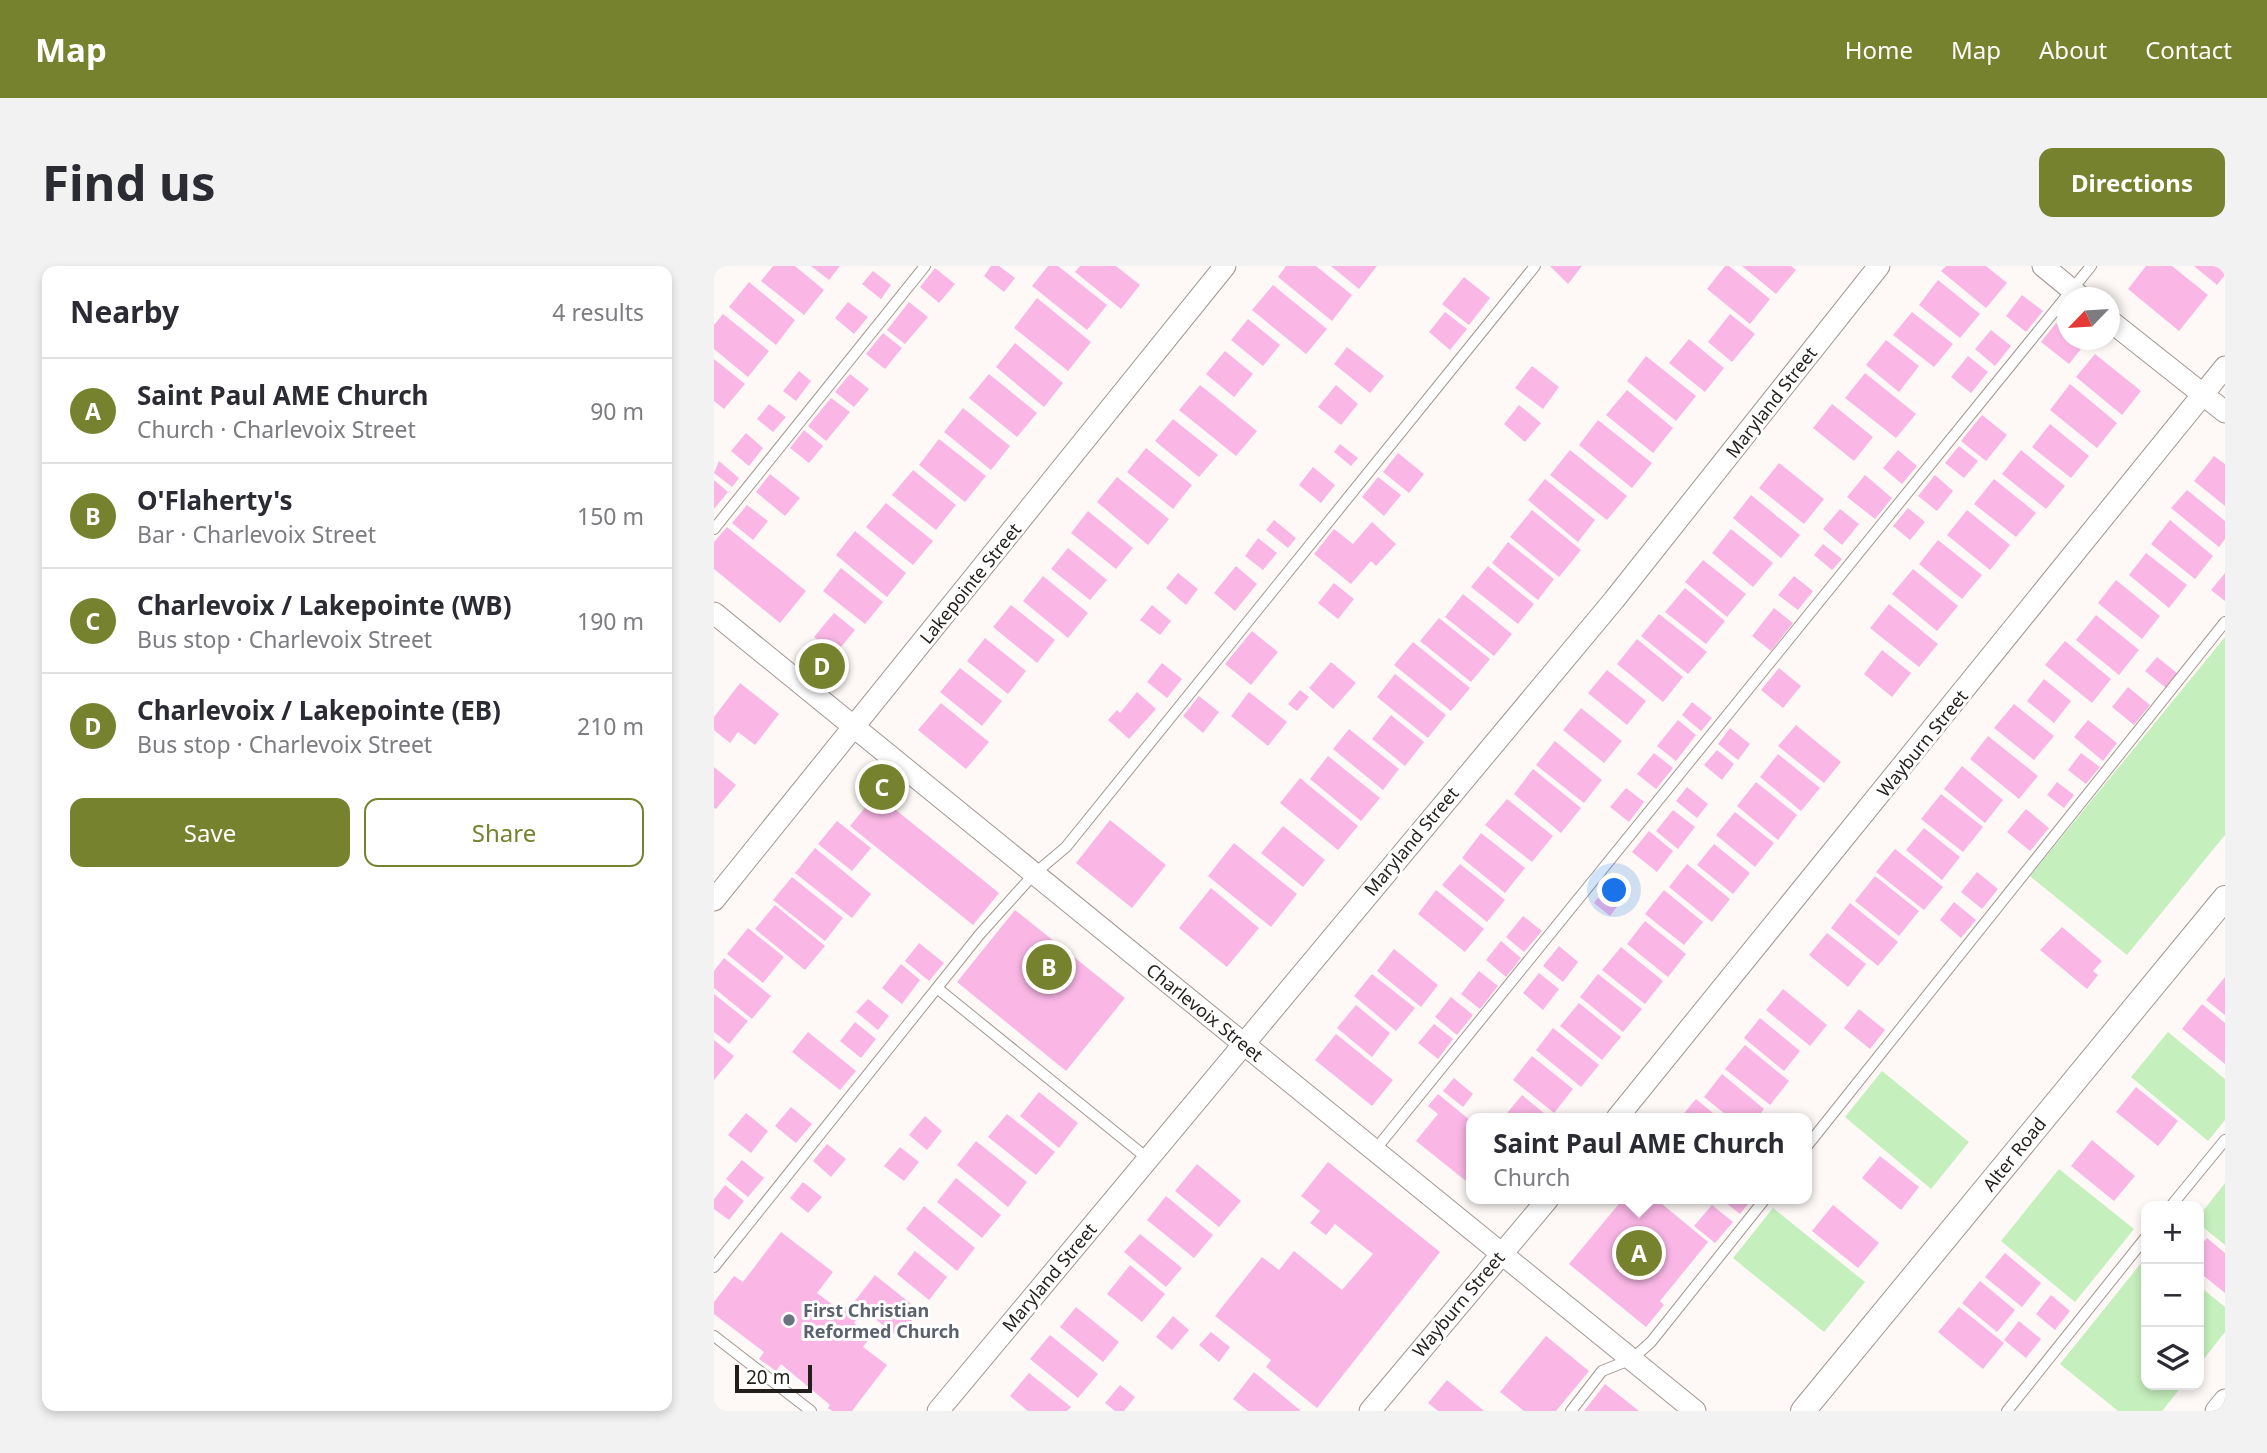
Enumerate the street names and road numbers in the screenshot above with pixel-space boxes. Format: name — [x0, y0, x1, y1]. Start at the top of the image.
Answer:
street label: Maryland Street — [1720, 341, 1822, 463]
street label: Lakepointe Street — [914, 517, 1026, 648]
street label: Wayburn Street — [1871, 684, 1973, 802]
street label: Maryland Street — [1358, 781, 1464, 900]
street label: Charlevoix Street — [1142, 957, 1269, 1067]
street label: Alter Road — [1977, 1112, 2051, 1196]
street label: Maryland Street — [996, 1217, 1102, 1336]
street label: Wayburn Street — [1407, 1246, 1510, 1362]

